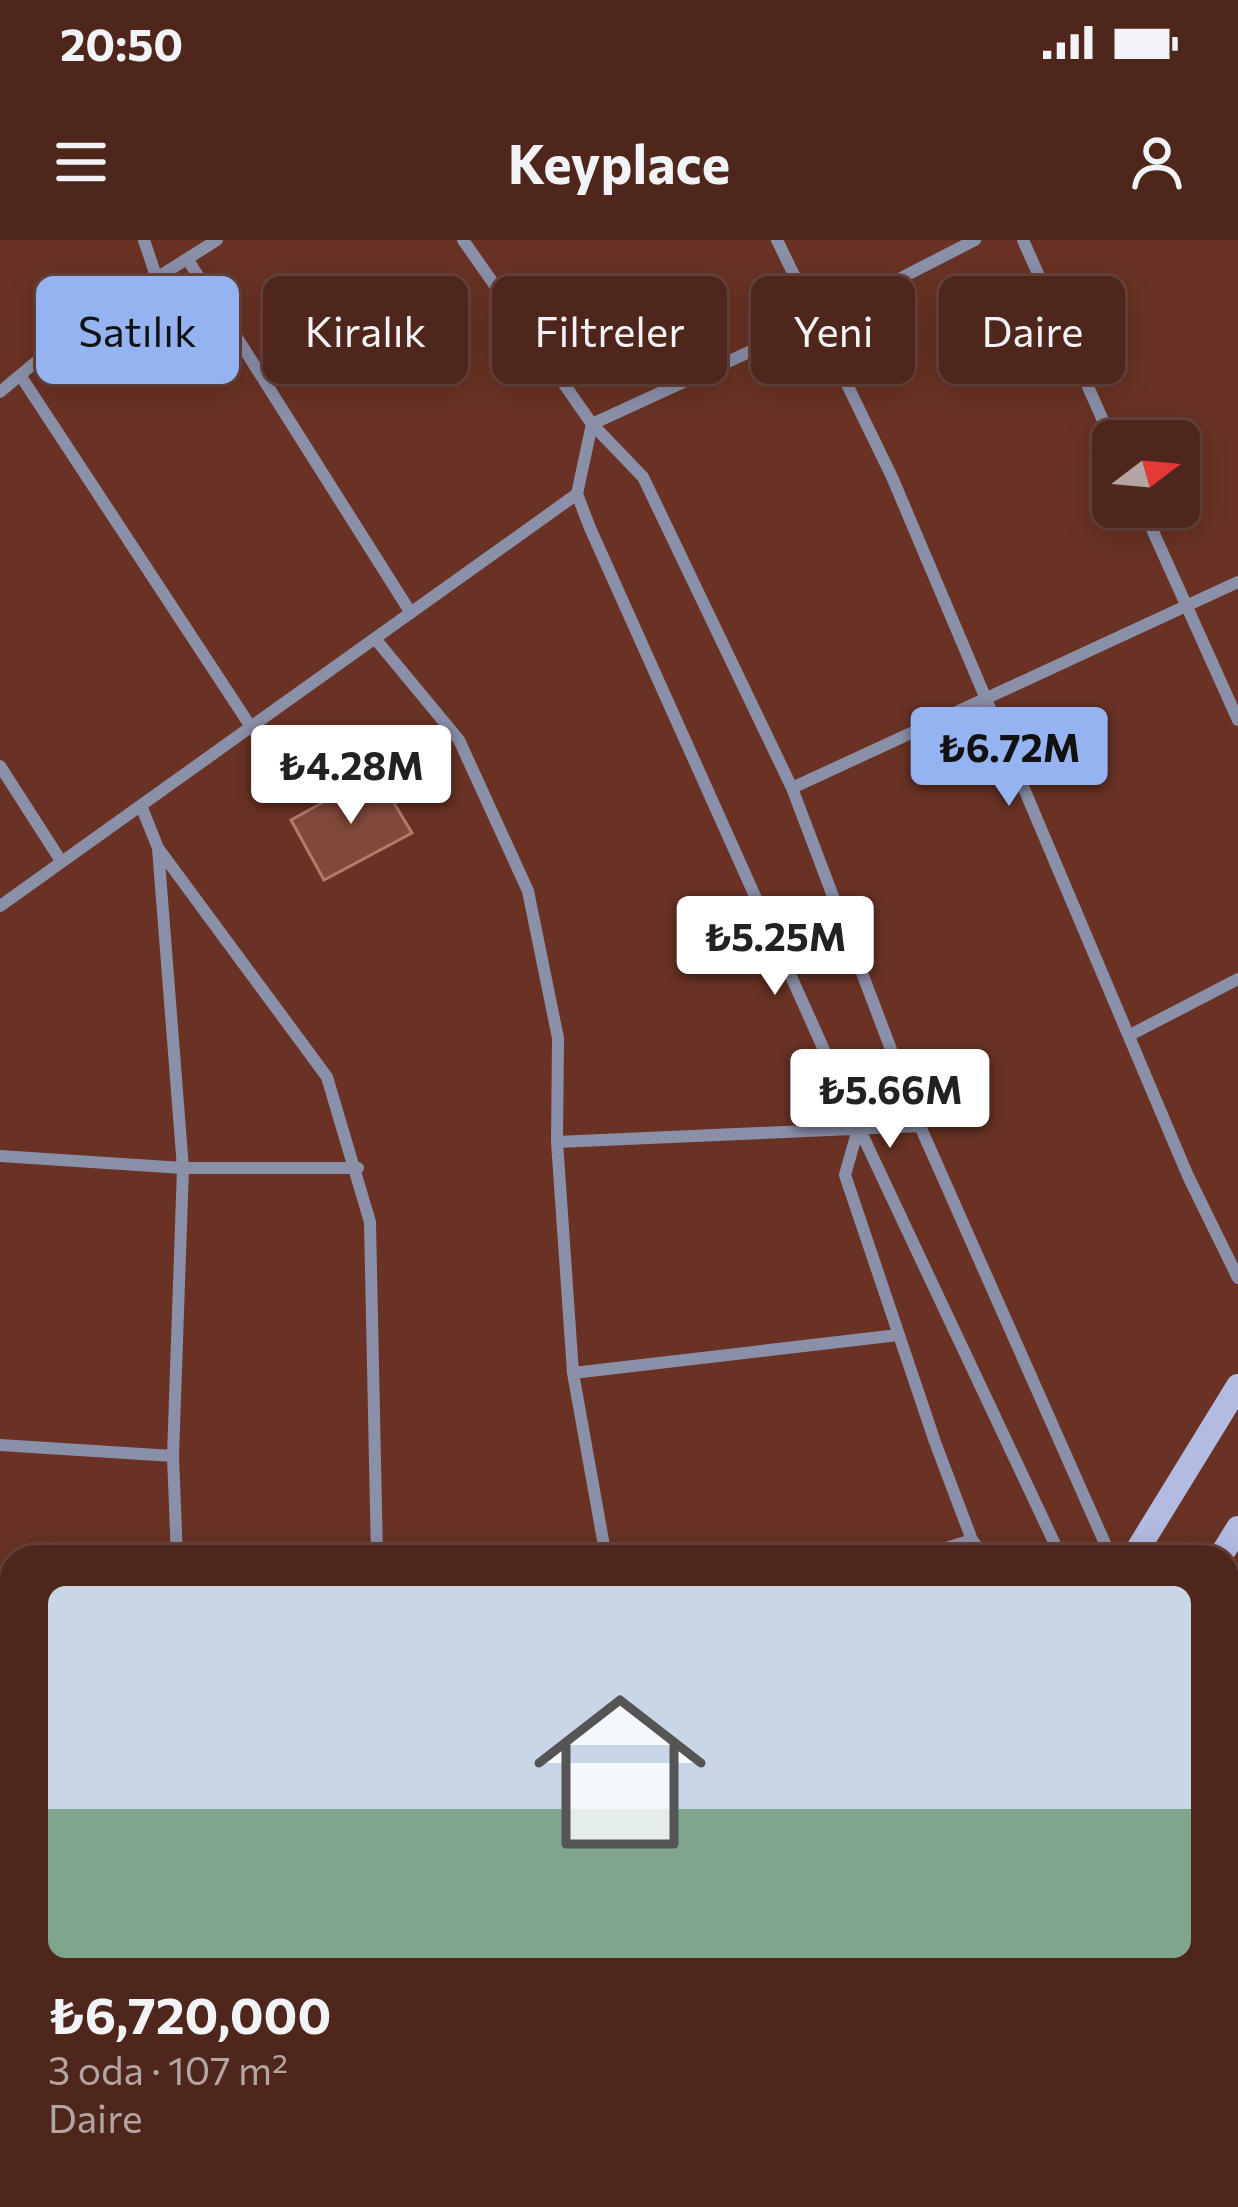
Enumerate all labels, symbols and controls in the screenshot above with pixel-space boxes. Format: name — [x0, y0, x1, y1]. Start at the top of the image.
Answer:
text: 20:50 — [60, 15, 183, 70]
icon: menu — [48, 129, 114, 195]
text: Keyplace — [508, 129, 730, 195]
icon: person — [1124, 129, 1190, 195]
chip: Satılık — [36, 276, 239, 384]
chip: Kiralık — [263, 276, 468, 384]
chip: Filtreler — [492, 276, 727, 384]
chip: Yeni — [751, 276, 915, 384]
chip: Daire — [939, 276, 1125, 384]
north arrow — [1092, 420, 1200, 528]
map controls — [1092, 420, 1200, 528]
pin: ₺6.72M — [911, 707, 1107, 809]
text: ₺6.72M — [938, 722, 1080, 770]
pin: ₺4.28M — [253, 725, 449, 827]
text: ₺4.28M — [278, 740, 424, 788]
pin: ₺5.25M — [677, 896, 873, 998]
text: ₺5.25M — [704, 911, 846, 959]
pin: ₺5.66M — [792, 1049, 988, 1151]
text: ₺5.66M — [817, 1064, 963, 1112]
icon: home — [512, 1664, 728, 1880]
text: ₺6,720,000 — [48, 1982, 331, 2045]
text: 3 oda · 107 m² — [48, 2045, 288, 2093]
text: Daire — [48, 2093, 143, 2141]

